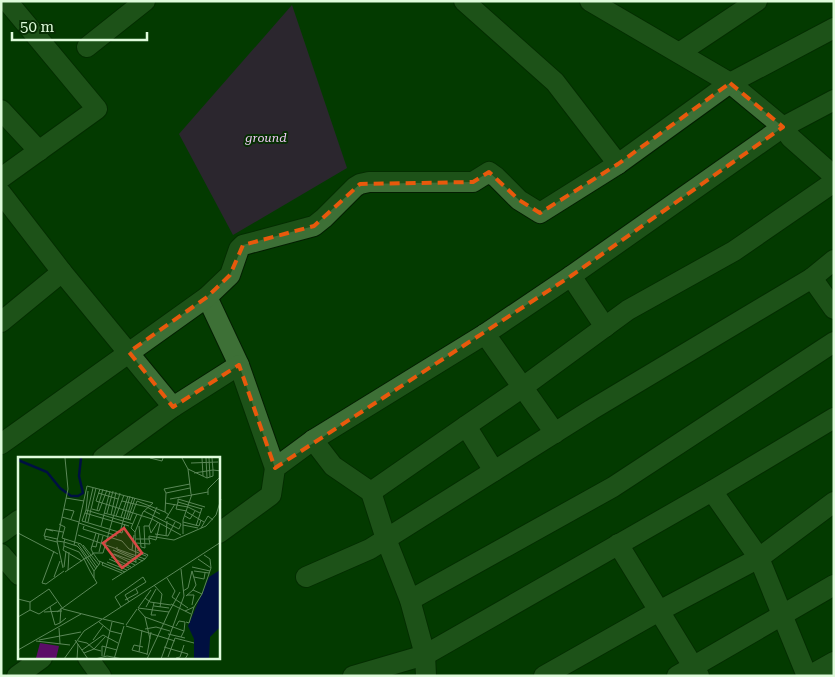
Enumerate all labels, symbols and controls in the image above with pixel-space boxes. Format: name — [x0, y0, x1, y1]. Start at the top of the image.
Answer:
scale bar — [12, 10, 148, 42]
text: 50 m — [20, 18, 55, 36]
park label: ground — [244, 131, 287, 145]
inset map — [18, 457, 220, 660]

